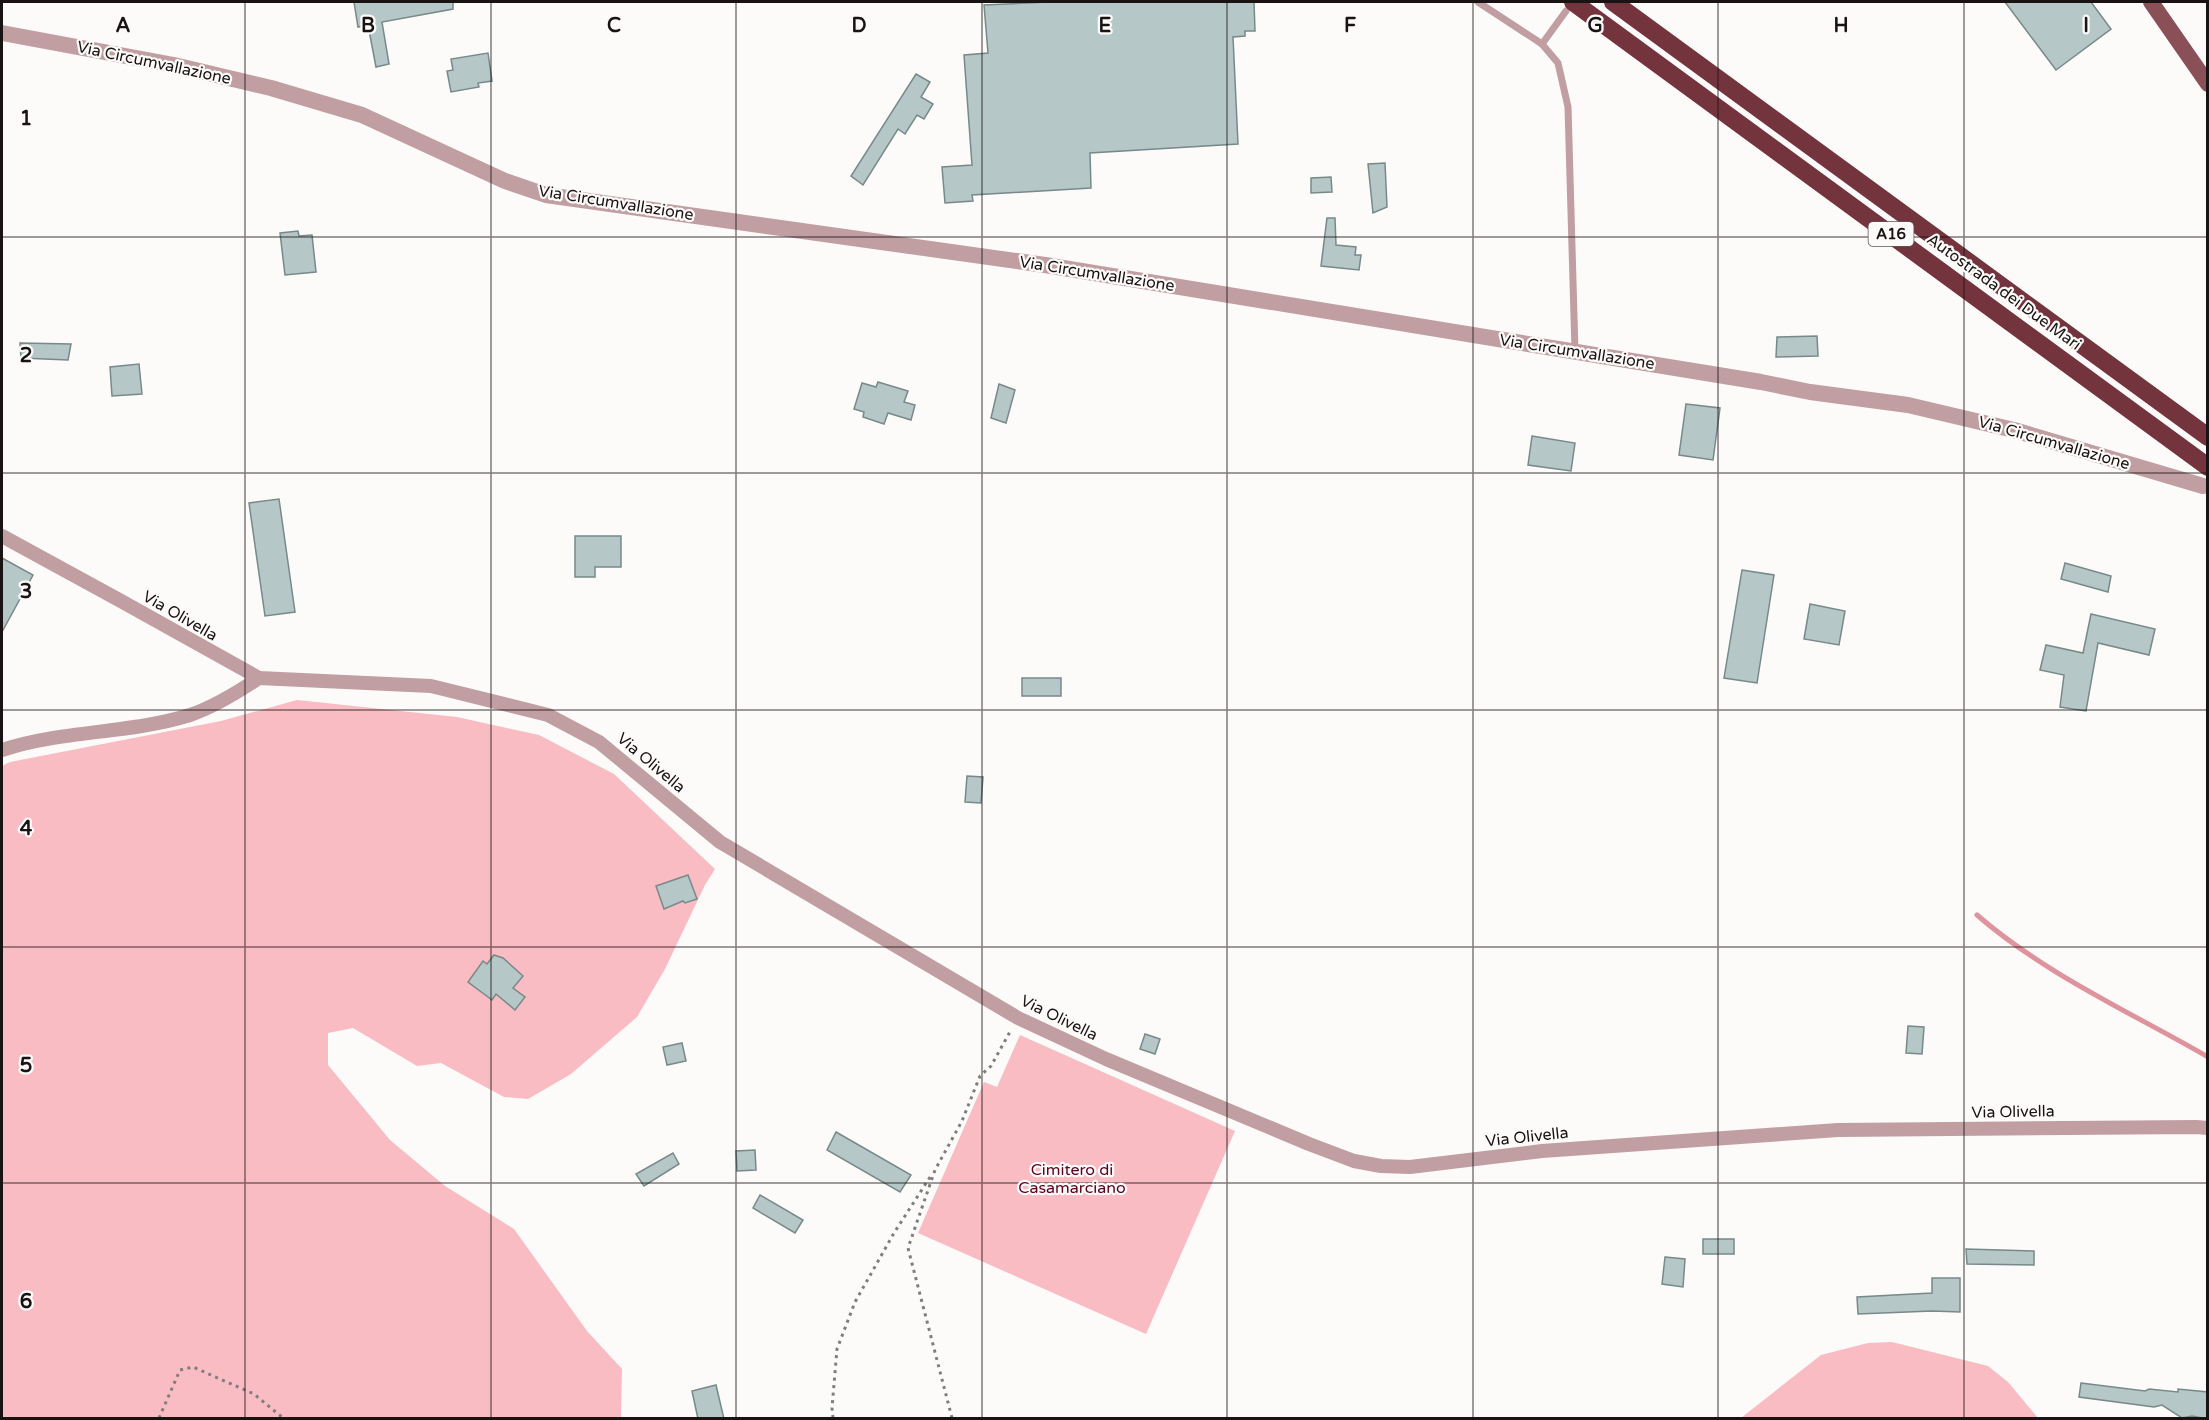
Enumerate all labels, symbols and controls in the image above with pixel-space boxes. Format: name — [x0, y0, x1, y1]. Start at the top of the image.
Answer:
text: A — [116, 14, 131, 38]
text: B — [361, 14, 375, 38]
text: C — [607, 14, 621, 38]
text: D — [851, 14, 867, 38]
text: E — [1099, 14, 1112, 38]
text: F — [1344, 14, 1356, 38]
text: G — [1587, 14, 1603, 38]
text: H — [1833, 14, 1849, 38]
text: I — [2083, 14, 2089, 38]
street label: Via Circumvallazione — [75, 37, 233, 89]
text: 1 — [20, 107, 32, 131]
street label: Via Circumvallazione — [537, 181, 695, 225]
road number: A16 — [1868, 222, 1914, 246]
street label: Autostrada dei Due Mari — [1923, 229, 2085, 355]
street label: Via Circumvallazione — [1018, 252, 1176, 296]
street label: Via Circumvallazione — [1498, 330, 1656, 374]
text: 2 — [20, 344, 32, 368]
street label: Via Circumvallazione — [1976, 412, 2132, 474]
text: 3 — [20, 580, 32, 604]
street label: Via Olivella — [139, 587, 221, 645]
street label: Via Olivella — [613, 729, 689, 797]
text: 4 — [20, 817, 33, 841]
street label: Via Olivella — [1017, 991, 1101, 1045]
text: 5 — [20, 1054, 32, 1078]
street label: Via Olivella — [1971, 1101, 2055, 1123]
street label: Via Olivella — [1485, 1123, 1569, 1151]
park label: Cimitero di Casamarciano — [1018, 1160, 1126, 1198]
text: 6 — [20, 1290, 32, 1314]

